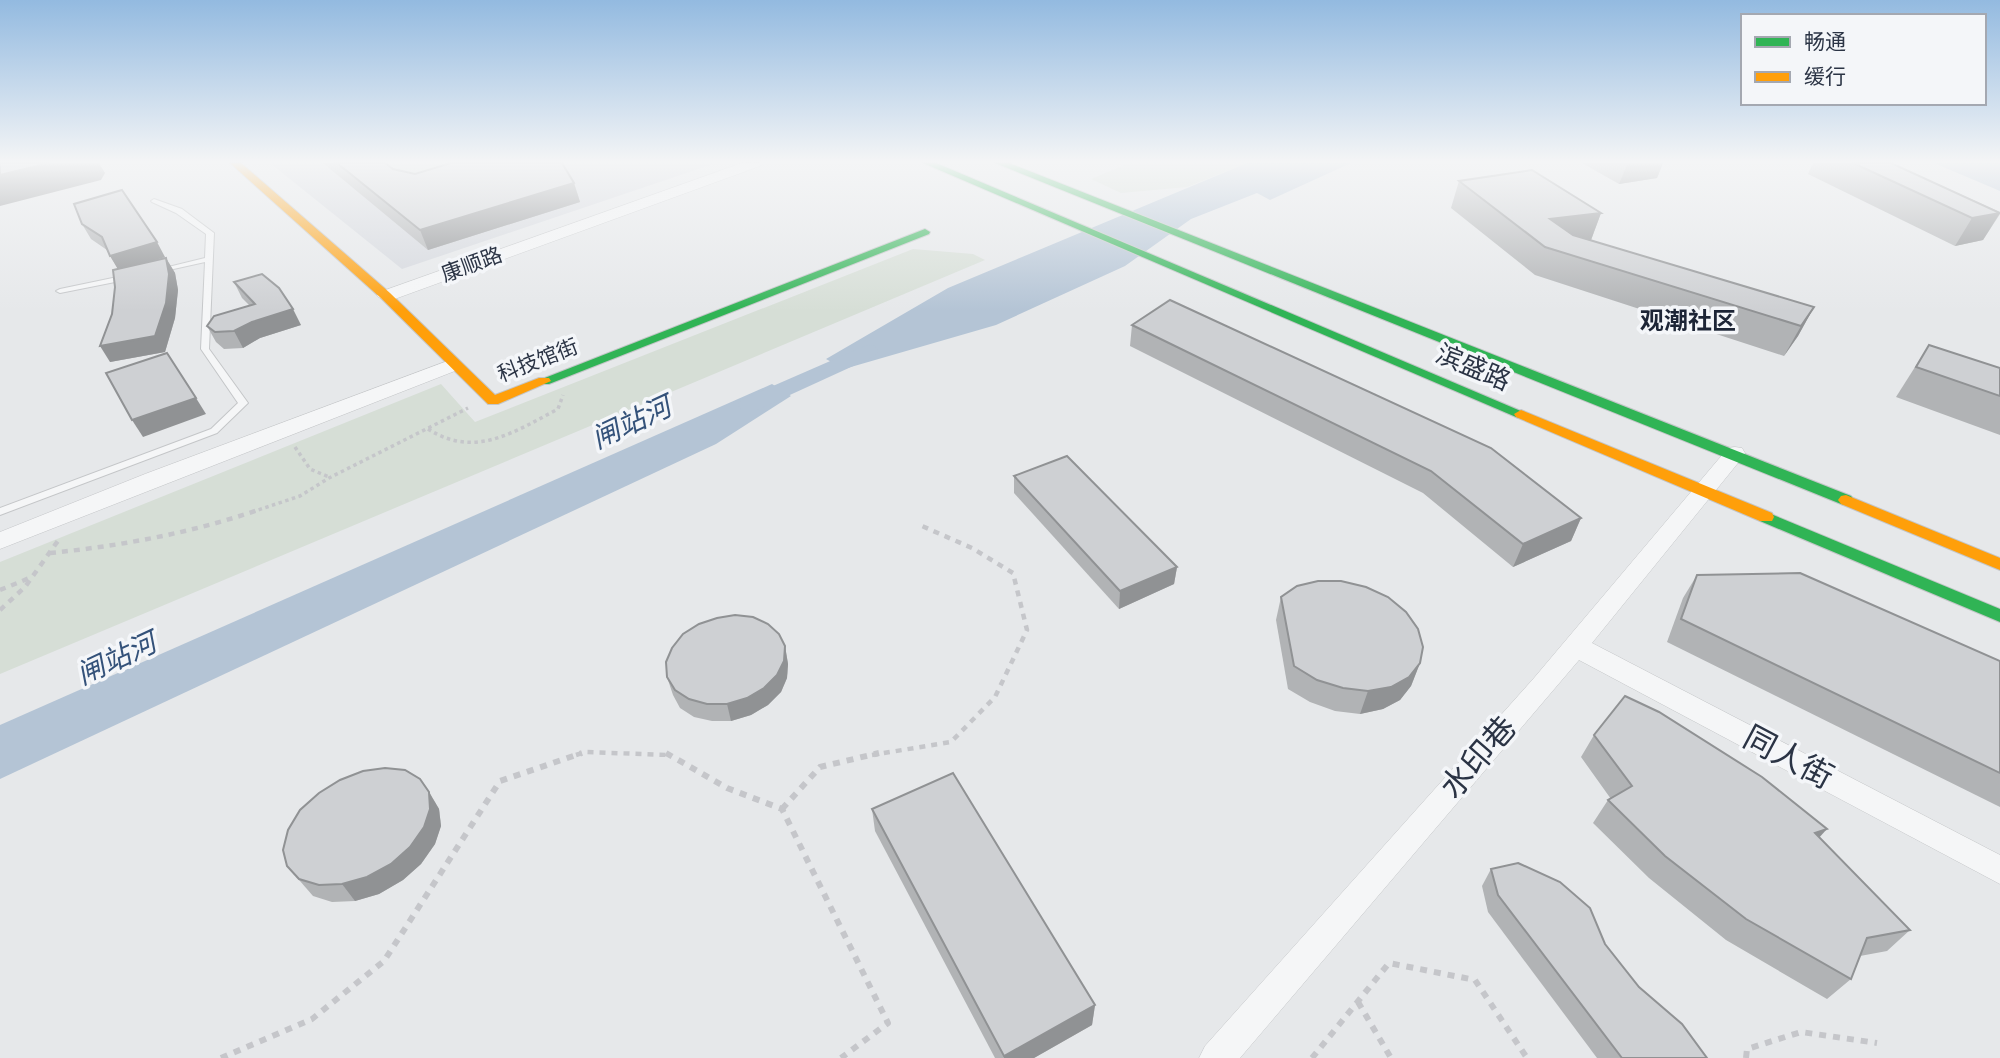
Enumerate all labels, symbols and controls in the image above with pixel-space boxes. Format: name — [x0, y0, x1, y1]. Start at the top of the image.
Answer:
legend — [1741, 14, 1986, 105]
text: 畅通 — [1804, 31, 1846, 53]
text: 缓行 — [1804, 66, 1846, 88]
street label: 康顺路 — [438, 243, 505, 286]
district label: 观潮社区 — [1640, 308, 1736, 334]
street label: 科技馆街 — [495, 335, 581, 386]
street label: 滨盛路 — [1432, 340, 1514, 395]
water label: 闸站河 — [587, 390, 681, 454]
water label: 闸站河 — [72, 626, 166, 690]
street label: 水印巷 — [1435, 711, 1523, 805]
street label: 同人街 — [1738, 720, 1838, 795]

